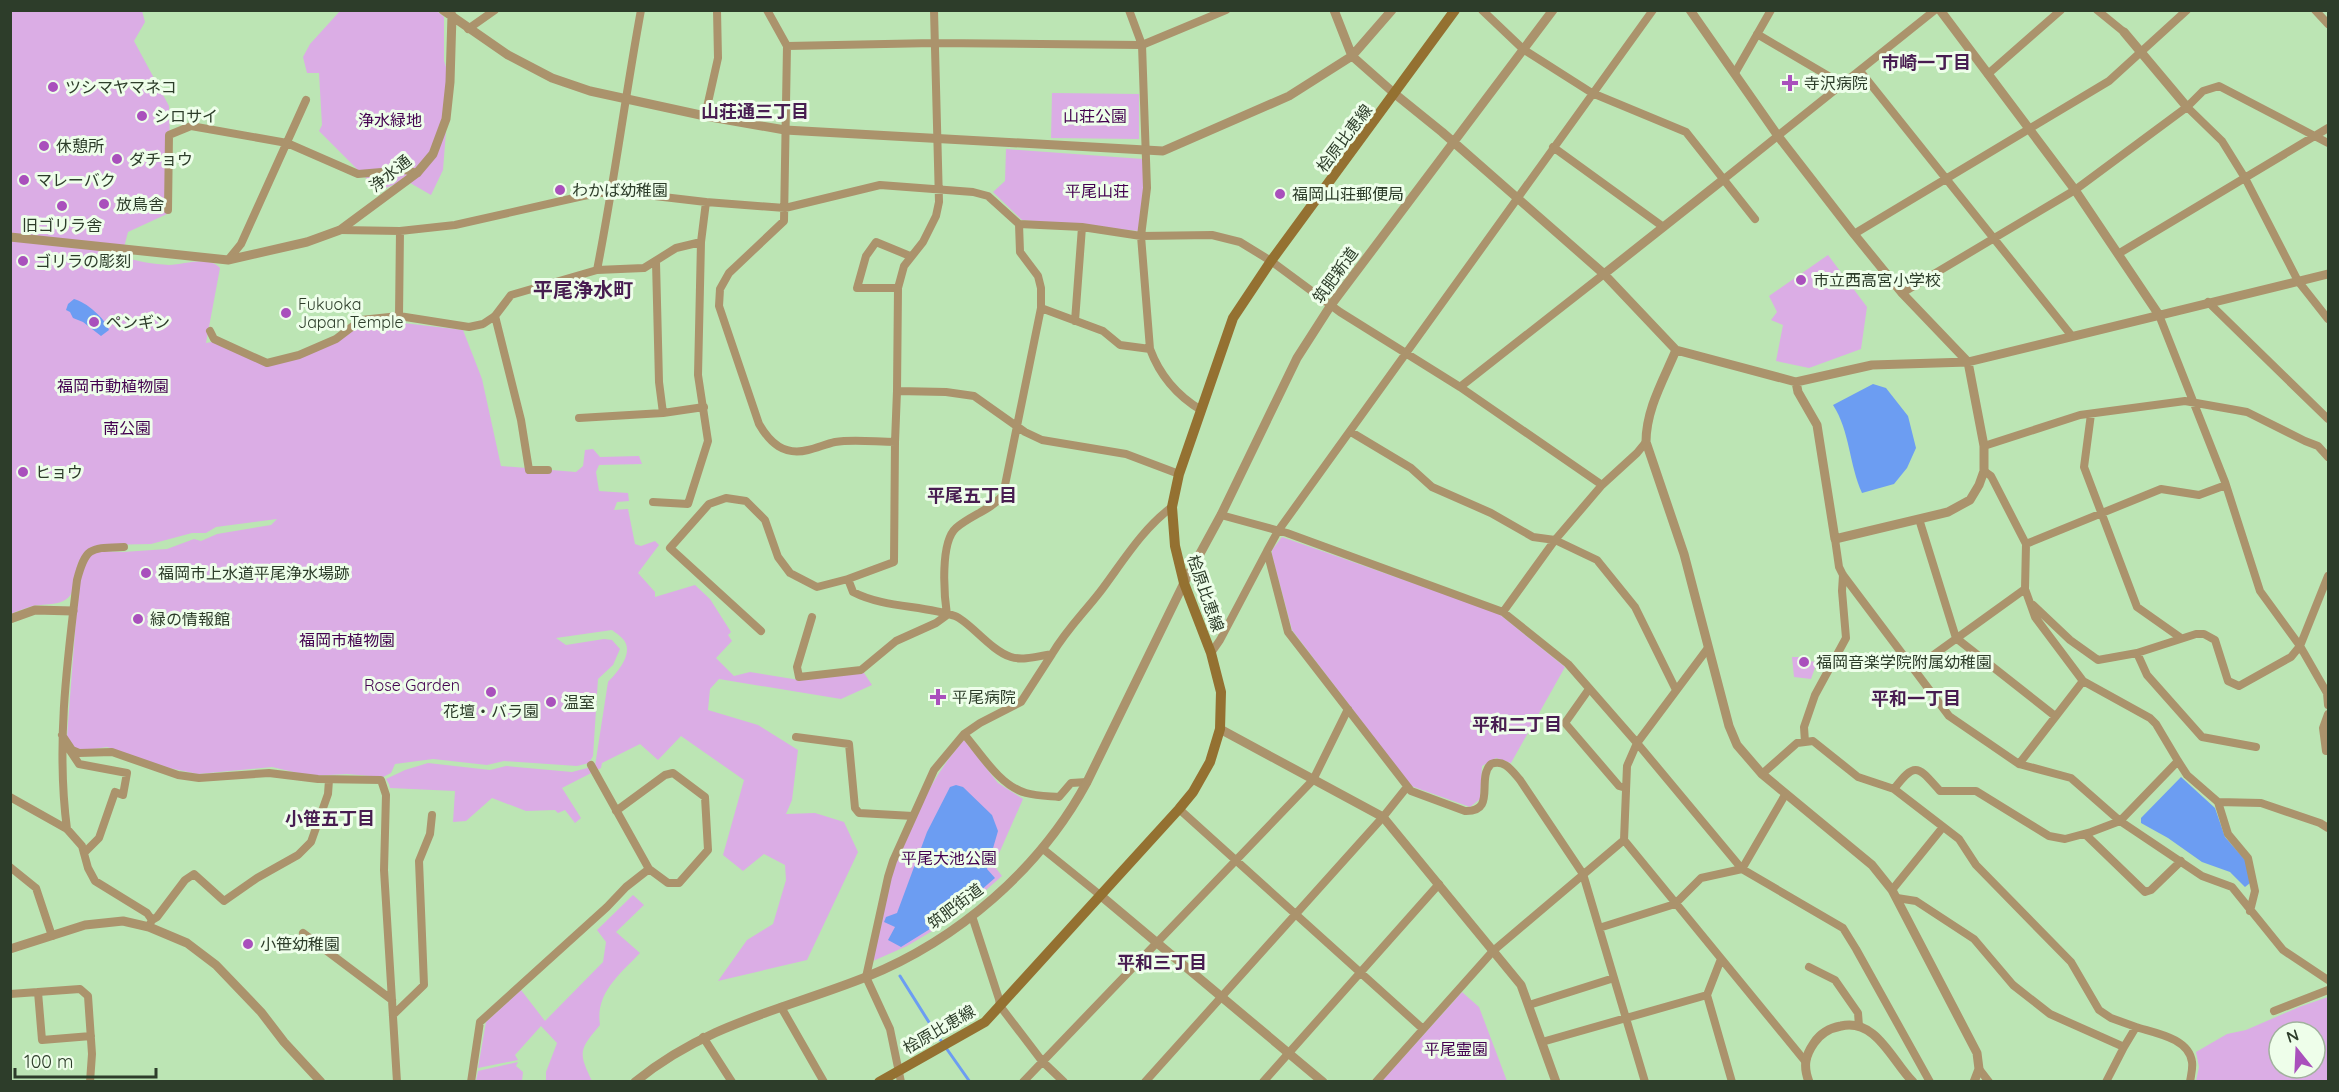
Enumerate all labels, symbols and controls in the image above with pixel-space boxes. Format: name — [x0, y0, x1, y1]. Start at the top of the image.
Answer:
district label: 市崎一丁目 — [1881, 51, 1971, 74]
place label: 寺沢病院 — [1804, 73, 1868, 93]
marker: 寺沢病院 — [1781, 74, 1799, 92]
place label: ツシマヤマネコ — [65, 77, 177, 97]
marker: ツシマヤマネコ — [46, 80, 60, 94]
district label: 山荘通三丁目 — [701, 100, 809, 123]
street label: 桧原比恵線 — [1312, 100, 1376, 176]
place label: シロサイ — [154, 106, 218, 126]
park label: 山荘公園 — [1063, 106, 1127, 126]
marker: シロサイ — [135, 109, 149, 123]
park label: 浄水緑地 — [358, 110, 422, 130]
place label: 休憩所 — [56, 136, 104, 156]
marker: 休憩所 — [37, 139, 51, 153]
place label: ダチョウ — [129, 149, 193, 169]
street label: 浄水通 — [365, 150, 415, 196]
marker: ダチョウ — [110, 152, 124, 166]
place label: マレーバク — [36, 170, 116, 190]
marker: マレーバク — [17, 173, 31, 187]
place label: わかば幼稚園 — [572, 180, 668, 200]
park label: 平尾山荘 — [1065, 181, 1129, 201]
marker: わかば幼稚園 — [553, 183, 567, 197]
place label: 福岡山荘郵便局 — [1292, 184, 1404, 204]
marker: 福岡山荘郵便局 — [1273, 187, 1287, 201]
place label: 放鳥舎 — [116, 194, 164, 214]
marker: 放鳥舎 — [97, 197, 111, 211]
marker: 旧ゴリラ舎 — [55, 199, 69, 213]
place label: 旧ゴリラ舎 — [22, 215, 102, 235]
street label: 筑肥新道 — [1308, 243, 1362, 307]
place label: ゴリラの彫刻 — [35, 251, 131, 271]
marker: ゴリラの彫刻 — [16, 254, 30, 268]
place label: 市立西高宮小学校 — [1813, 270, 1941, 290]
marker: 市立西高宮小学校 — [1794, 273, 1808, 287]
district label: 平尾浄水町 — [533, 277, 633, 302]
place label: Fukuoka Japan Temple — [298, 294, 404, 332]
marker: Fukuoka Japan Temple — [279, 306, 293, 320]
place label: ペンギン — [106, 312, 170, 332]
marker: ペンギン — [87, 315, 101, 329]
park label: 福岡市動植物園 — [57, 376, 169, 396]
park label: 南公園 — [103, 418, 151, 438]
place label: ヒョウ — [35, 462, 83, 482]
marker: ヒョウ — [16, 465, 30, 479]
district label: 平尾五丁目 — [927, 484, 1017, 507]
street label: 桧原比恵線 — [1184, 552, 1228, 634]
place label: 福岡市上水道平尾浄水場跡 — [158, 563, 350, 583]
marker: 福岡市上水道平尾浄水場跡 — [139, 566, 153, 580]
place label: 緑の情報館 — [150, 609, 230, 629]
marker: 緑の情報館 — [131, 612, 145, 626]
park label: 福岡市植物園 — [299, 630, 395, 650]
place label: 福岡音楽学院附属幼稚園 — [1816, 652, 1992, 672]
marker: 福岡音楽学院附属幼稚園 — [1797, 655, 1811, 669]
park label: Rose Garden — [364, 675, 460, 695]
marker: 花壇・バラ園 — [484, 685, 498, 699]
place label: 平尾病院 — [952, 687, 1016, 707]
district label: 平和一丁目 — [1871, 687, 1961, 710]
marker: 平尾病院 — [929, 688, 947, 706]
place label: 温室 — [563, 692, 595, 712]
marker: 温室 — [544, 695, 558, 709]
place label: 花壇・バラ園 — [443, 701, 539, 721]
district label: 平和二丁目 — [1472, 713, 1562, 736]
district label: 小笹五丁目 — [285, 807, 375, 830]
park label: 平尾大池公園 — [901, 848, 997, 868]
street label: 筑肥街道 — [923, 879, 987, 933]
place label: 小笹幼稚園 — [260, 934, 340, 954]
marker: 小笹幼稚園 — [241, 937, 255, 951]
district label: 平和三丁目 — [1117, 951, 1207, 974]
street label: 桧原比恵線 — [899, 1000, 979, 1058]
north arrow — [2267, 1020, 2327, 1080]
text: N — [2284, 1024, 2301, 1047]
park label: 平尾霊園 — [1424, 1039, 1488, 1059]
scale bar — [15, 1041, 156, 1079]
text: 100 m — [24, 1050, 73, 1073]

